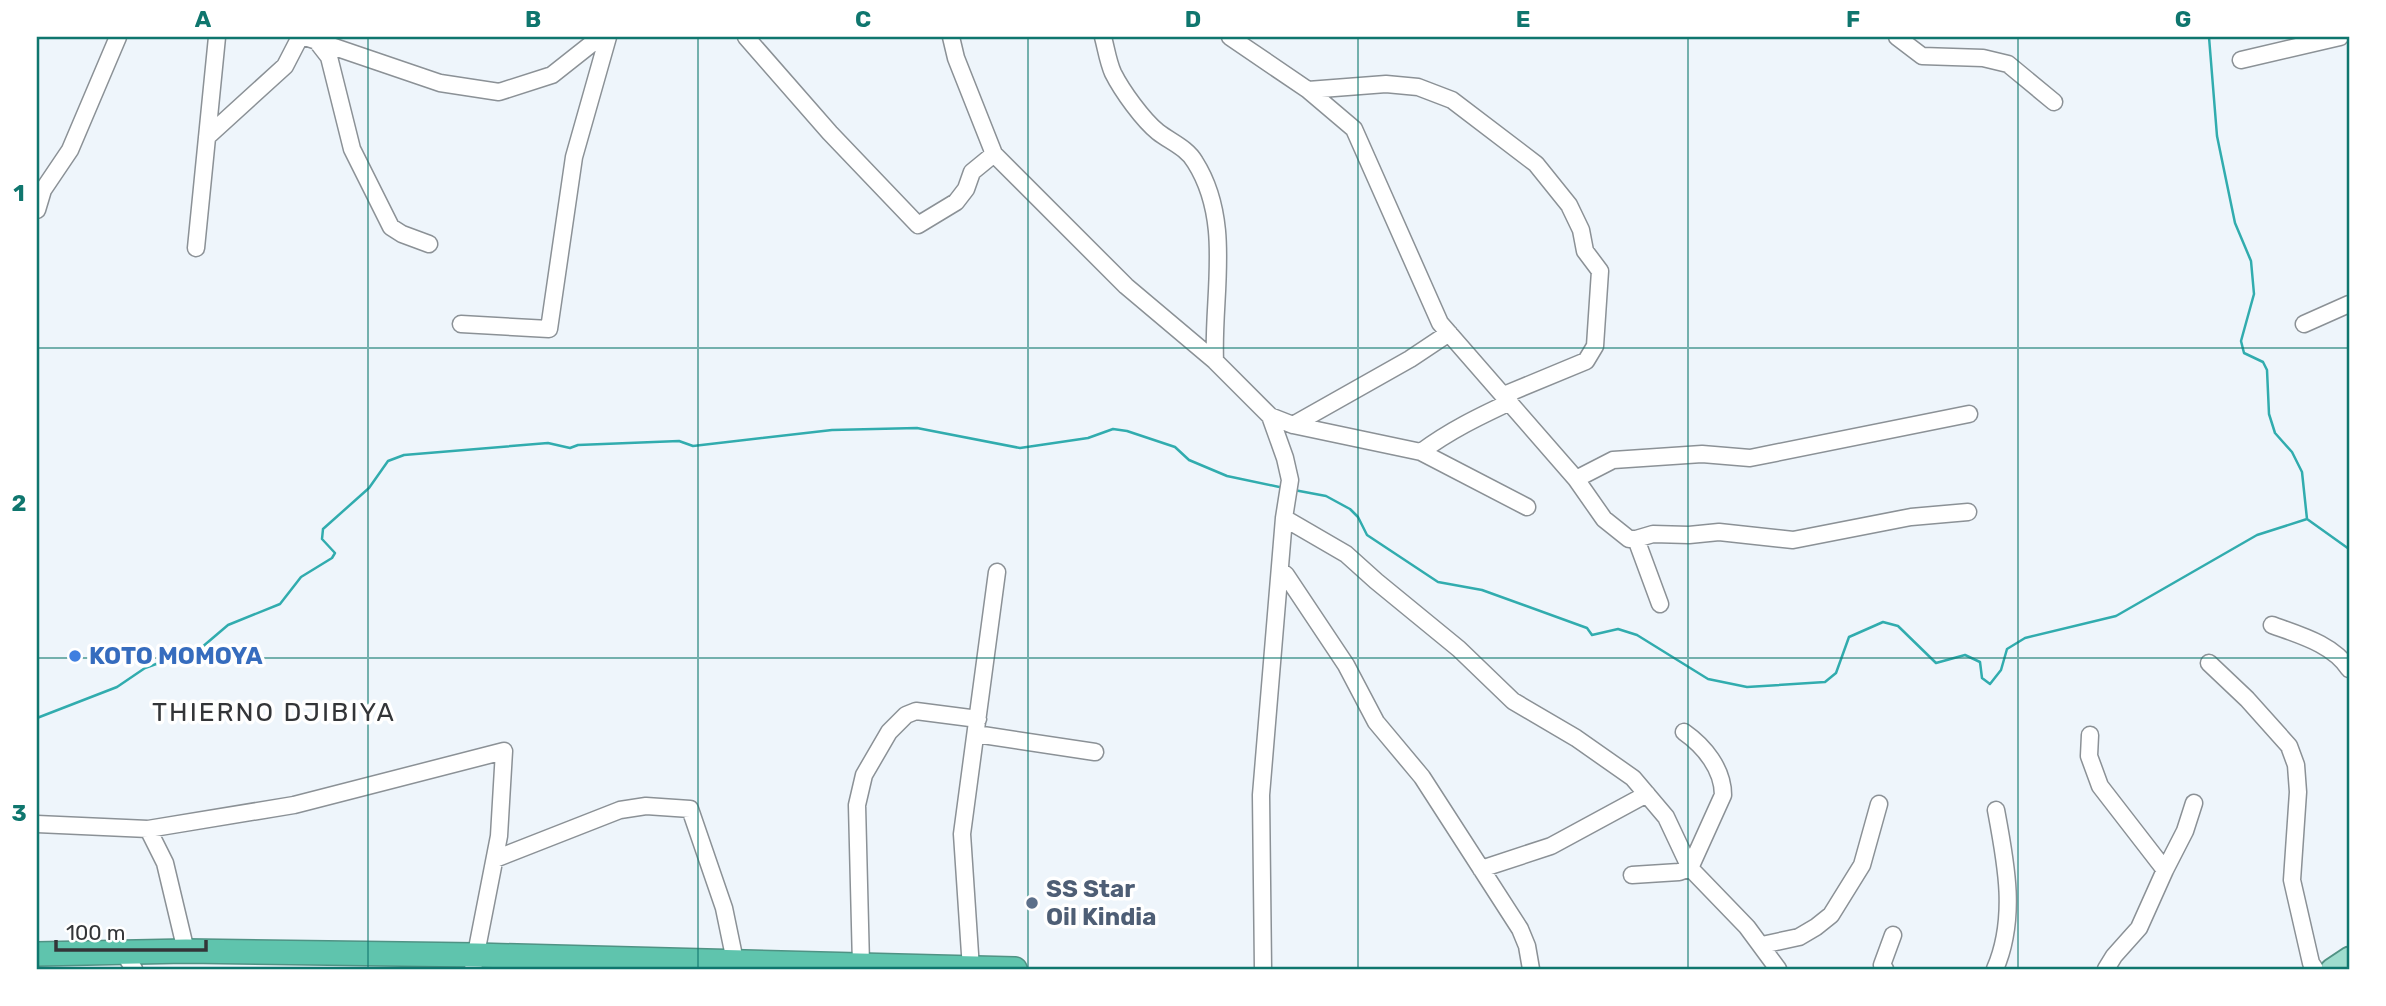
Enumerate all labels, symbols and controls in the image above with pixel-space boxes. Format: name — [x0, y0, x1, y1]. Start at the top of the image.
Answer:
text: A — [195, 5, 212, 33]
text: B — [525, 5, 541, 33]
text: C — [855, 5, 871, 33]
text: D — [1185, 5, 1201, 33]
text: E — [1516, 5, 1530, 33]
text: F — [1846, 5, 1860, 33]
text: G — [2175, 5, 2191, 33]
text: 1 — [13, 179, 25, 207]
text: 2 — [12, 489, 26, 517]
place label: KOTO MOMOYA — [89, 642, 263, 670]
marker: KOTO MOMOYA — [67, 648, 83, 664]
district label: THIERNO DJIBIYA — [152, 697, 396, 728]
text: 3 — [11, 799, 27, 827]
place label: SS Star Oil Kindia — [1046, 875, 1156, 931]
marker: SS Star Oil Kindia — [1024, 895, 1040, 911]
scale bar — [56, 908, 206, 952]
text: 100 m — [66, 920, 125, 945]

